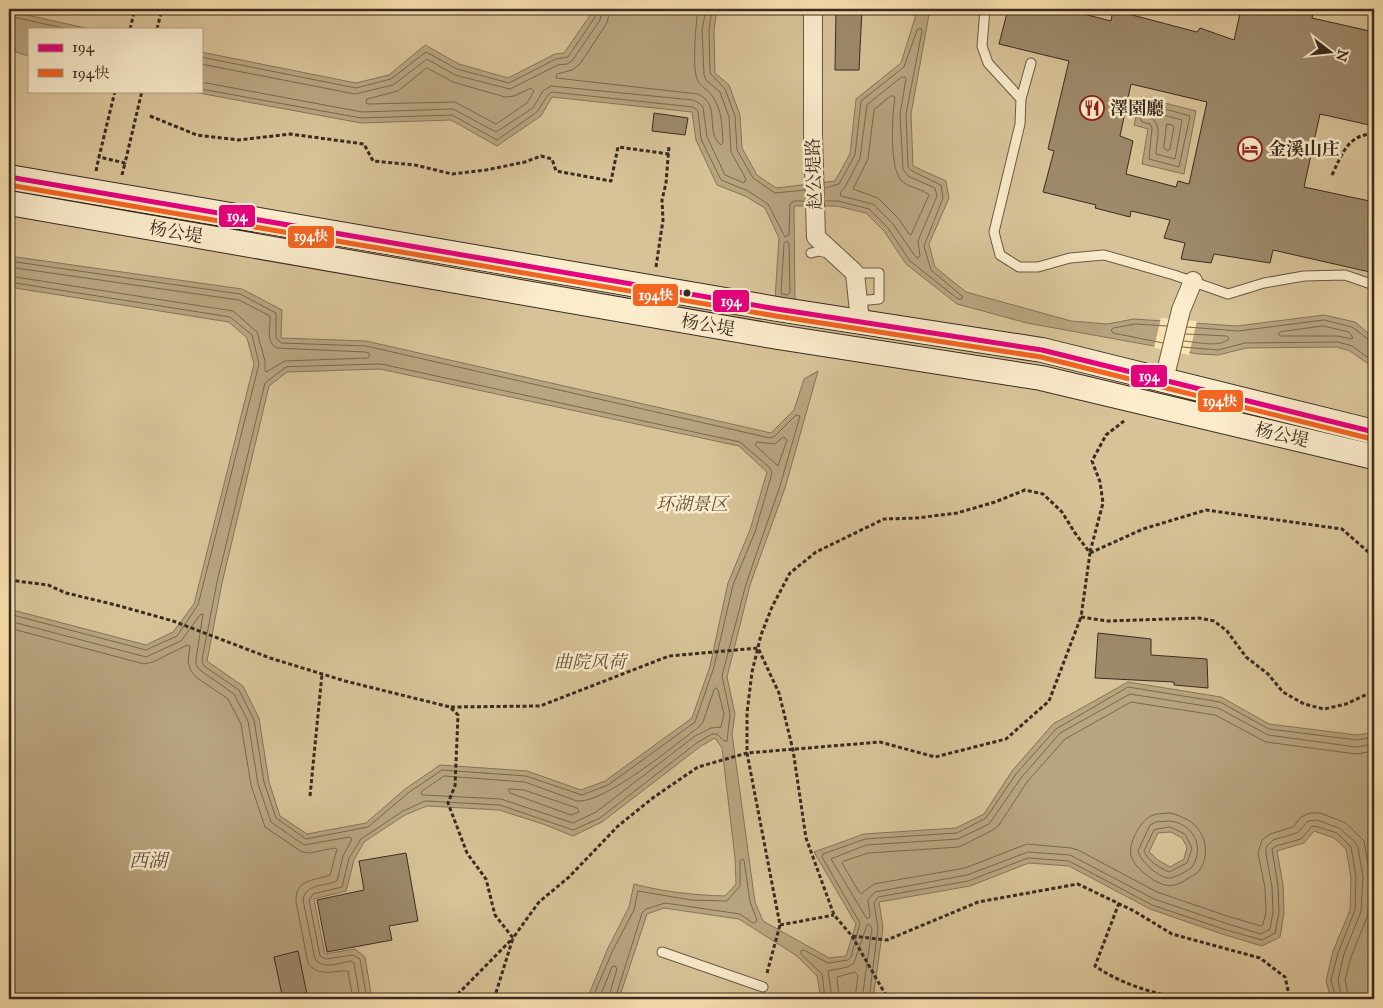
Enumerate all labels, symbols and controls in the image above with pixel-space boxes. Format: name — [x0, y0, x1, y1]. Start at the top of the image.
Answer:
legend — [28, 28, 202, 92]
north arrow — [1306, 28, 1356, 78]
text: 194 — [72, 38, 95, 56]
text: N — [1332, 47, 1352, 64]
text: 194快 — [72, 64, 109, 82]
restaurant icon: 澤園廳 — [1079, 95, 1105, 121]
place label: 澤園廳 — [1110, 97, 1164, 119]
hotel icon: 金溪山庄 — [1237, 136, 1263, 162]
street label: 赵公堤路 — [802, 138, 826, 210]
place label: 金溪山庄 — [1268, 138, 1340, 160]
line badge: 194 — [218, 204, 256, 228]
text: 194 — [227, 208, 249, 226]
street label: 杨公堤 — [148, 216, 204, 248]
line badge: 194快 — [287, 225, 335, 249]
text: 194快 — [294, 228, 328, 246]
line badge: 194快 — [632, 283, 679, 307]
text: 194快 — [639, 287, 673, 305]
unlabelled marker — [682, 288, 692, 298]
line badge: 194 — [712, 289, 750, 313]
text: 194 — [721, 293, 743, 311]
street label: 杨公堤 — [680, 309, 736, 341]
line badge: 194 — [1130, 364, 1168, 388]
text: 194 — [1139, 368, 1161, 386]
line badge: 194快 — [1197, 389, 1244, 413]
text: 194快 — [1203, 393, 1237, 411]
street label: 杨公堤 — [1253, 418, 1311, 452]
park label: 环湖景区 — [656, 493, 730, 515]
park label: 曲院风荷 — [554, 651, 629, 673]
water label: 西湖 — [129, 849, 170, 872]

